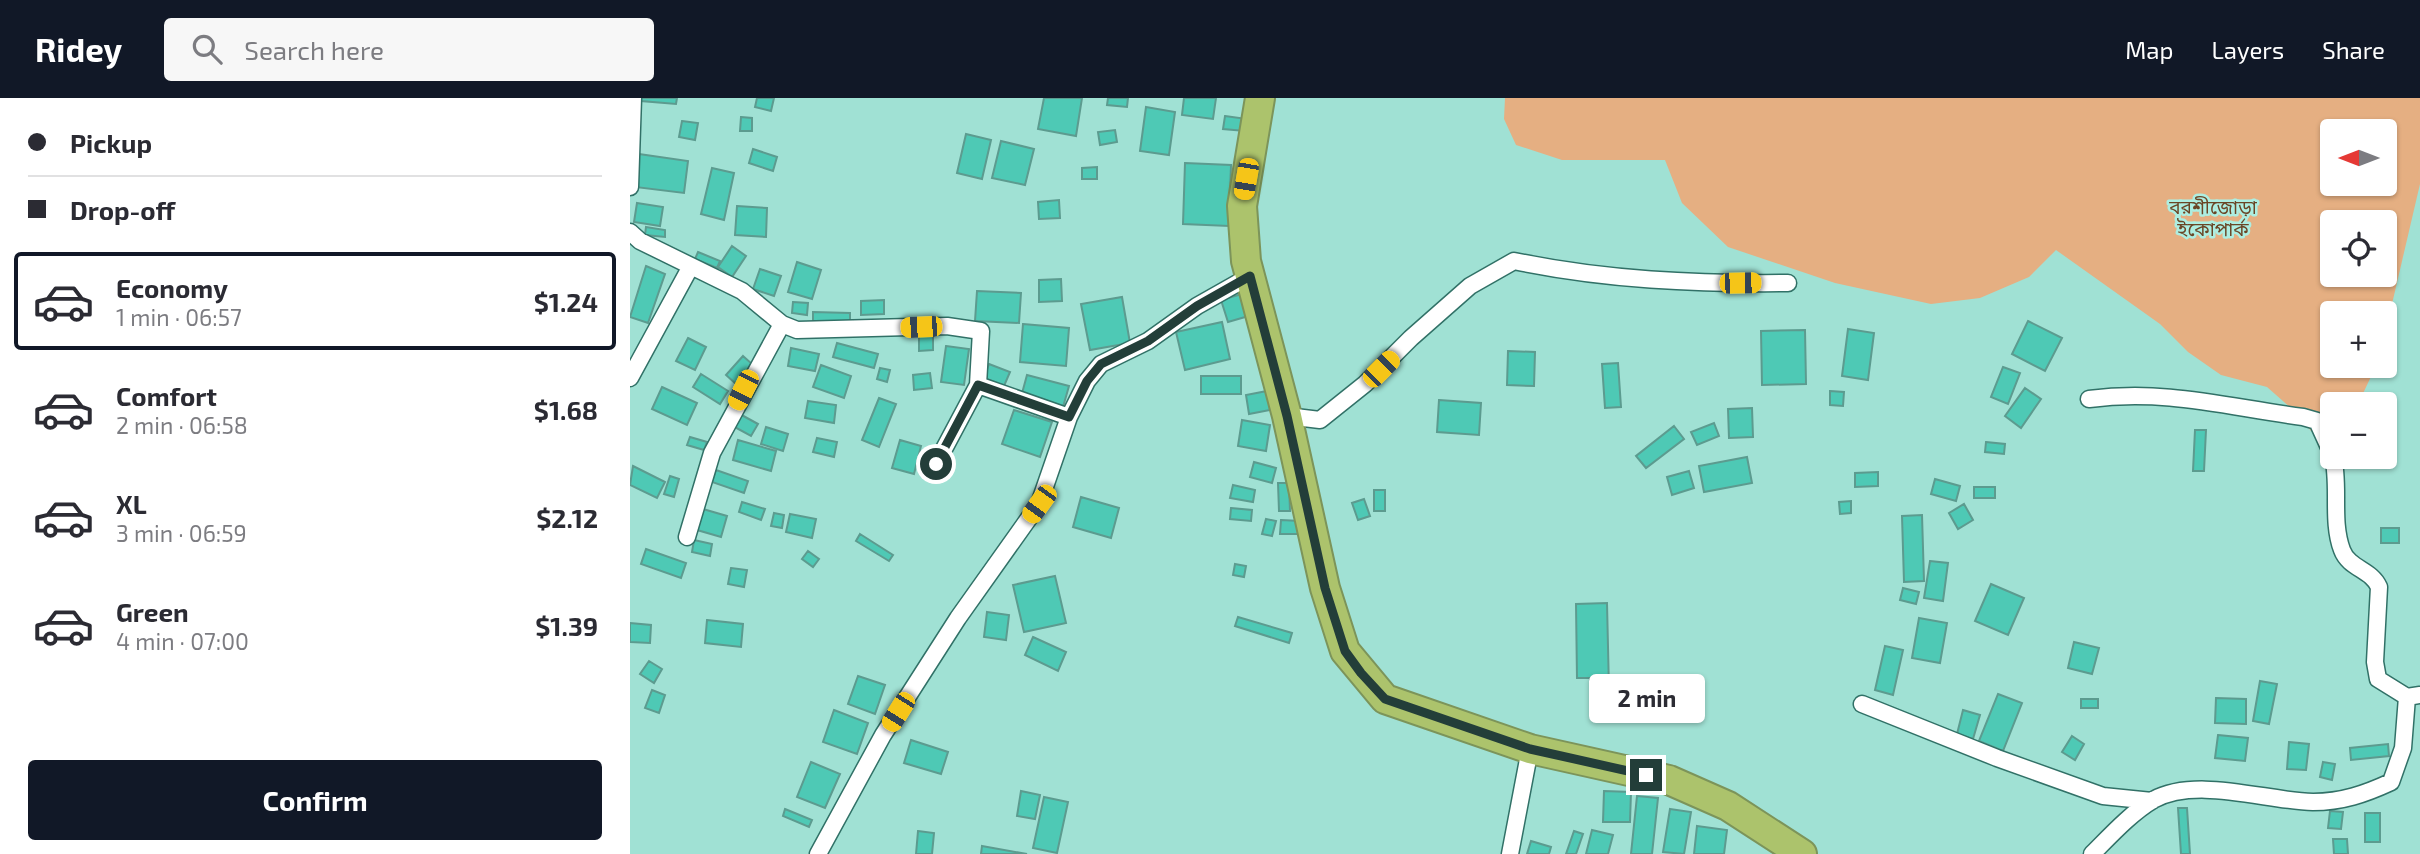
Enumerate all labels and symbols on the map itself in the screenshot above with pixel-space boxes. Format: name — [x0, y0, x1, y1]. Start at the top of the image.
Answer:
north arrow — [2320, 119, 2398, 196]
car — [1233, 156, 1260, 202]
park label: বরশীজোড়া ইকোপার্ক — [2168, 195, 2258, 240]
car — [1719, 272, 1762, 294]
car — [900, 316, 943, 338]
car — [1359, 347, 1404, 391]
car — [725, 367, 762, 413]
route start — [920, 448, 952, 480]
car — [1019, 481, 1060, 527]
callout: 2 min — [1588, 674, 1704, 722]
car — [878, 689, 919, 735]
route end — [1630, 759, 1662, 791]

